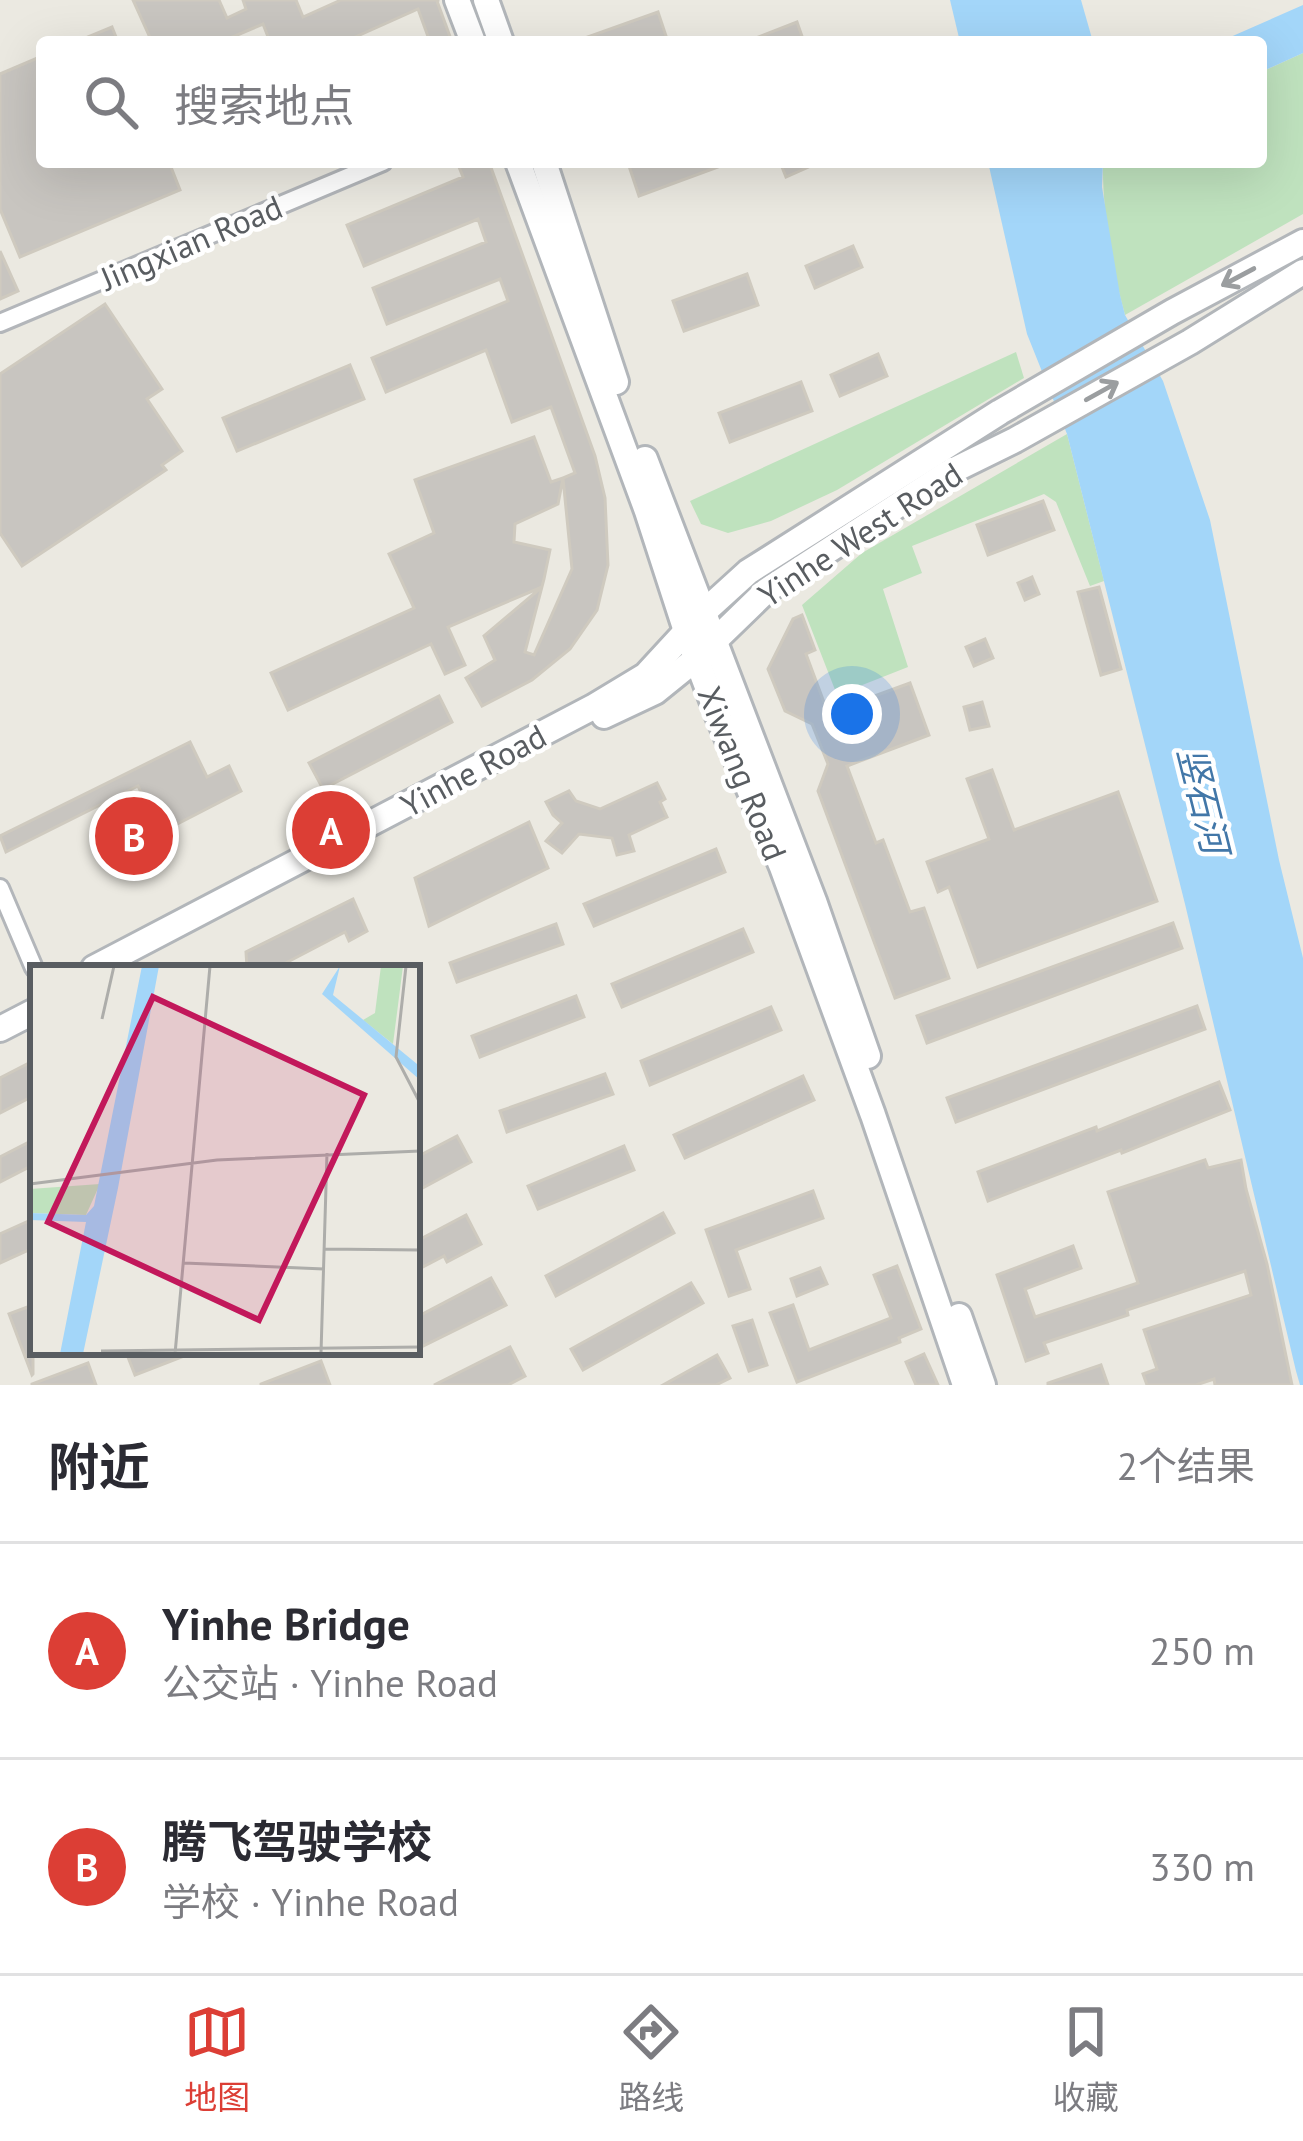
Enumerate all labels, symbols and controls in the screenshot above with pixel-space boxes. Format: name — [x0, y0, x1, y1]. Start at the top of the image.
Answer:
search box — [36, 36, 1267, 168]
icon: search — [78, 69, 144, 135]
text: 搜索地点 — [174, 76, 354, 134]
street label: Jingxian Road — [92, 184, 288, 300]
one-way arrow — [1221, 266, 1256, 289]
one-way arrow — [1084, 378, 1119, 402]
street label: Yinhe West Road — [750, 452, 970, 616]
street label: Xiwang Road — [689, 680, 797, 866]
your location — [822, 684, 882, 744]
street label: Yinhe Road — [393, 714, 553, 826]
water label: 竖石河 — [1168, 742, 1241, 864]
pin: A — [292, 785, 370, 875]
pin: B — [95, 791, 173, 881]
inset map — [30, 965, 420, 1355]
text: 附近 — [48, 1433, 150, 1499]
text: 2个结果 — [1117, 1440, 1255, 1491]
text: Yinhe Bridge — [162, 1594, 410, 1652]
text: A — [75, 1625, 99, 1676]
text: 250 m — [1149, 1625, 1255, 1676]
text: 公交站 · Yinhe Road — [162, 1657, 498, 1708]
text: 腾飞驾驶学校 — [162, 1812, 432, 1870]
text: B — [75, 1841, 99, 1892]
text: 330 m — [1149, 1841, 1255, 1892]
text: 学校 · Yinhe Road — [162, 1876, 459, 1927]
tab: 地图 — [184, 1999, 250, 2119]
tab: 路线 — [618, 1999, 684, 2119]
tab: 收藏 — [1053, 1999, 1119, 2119]

